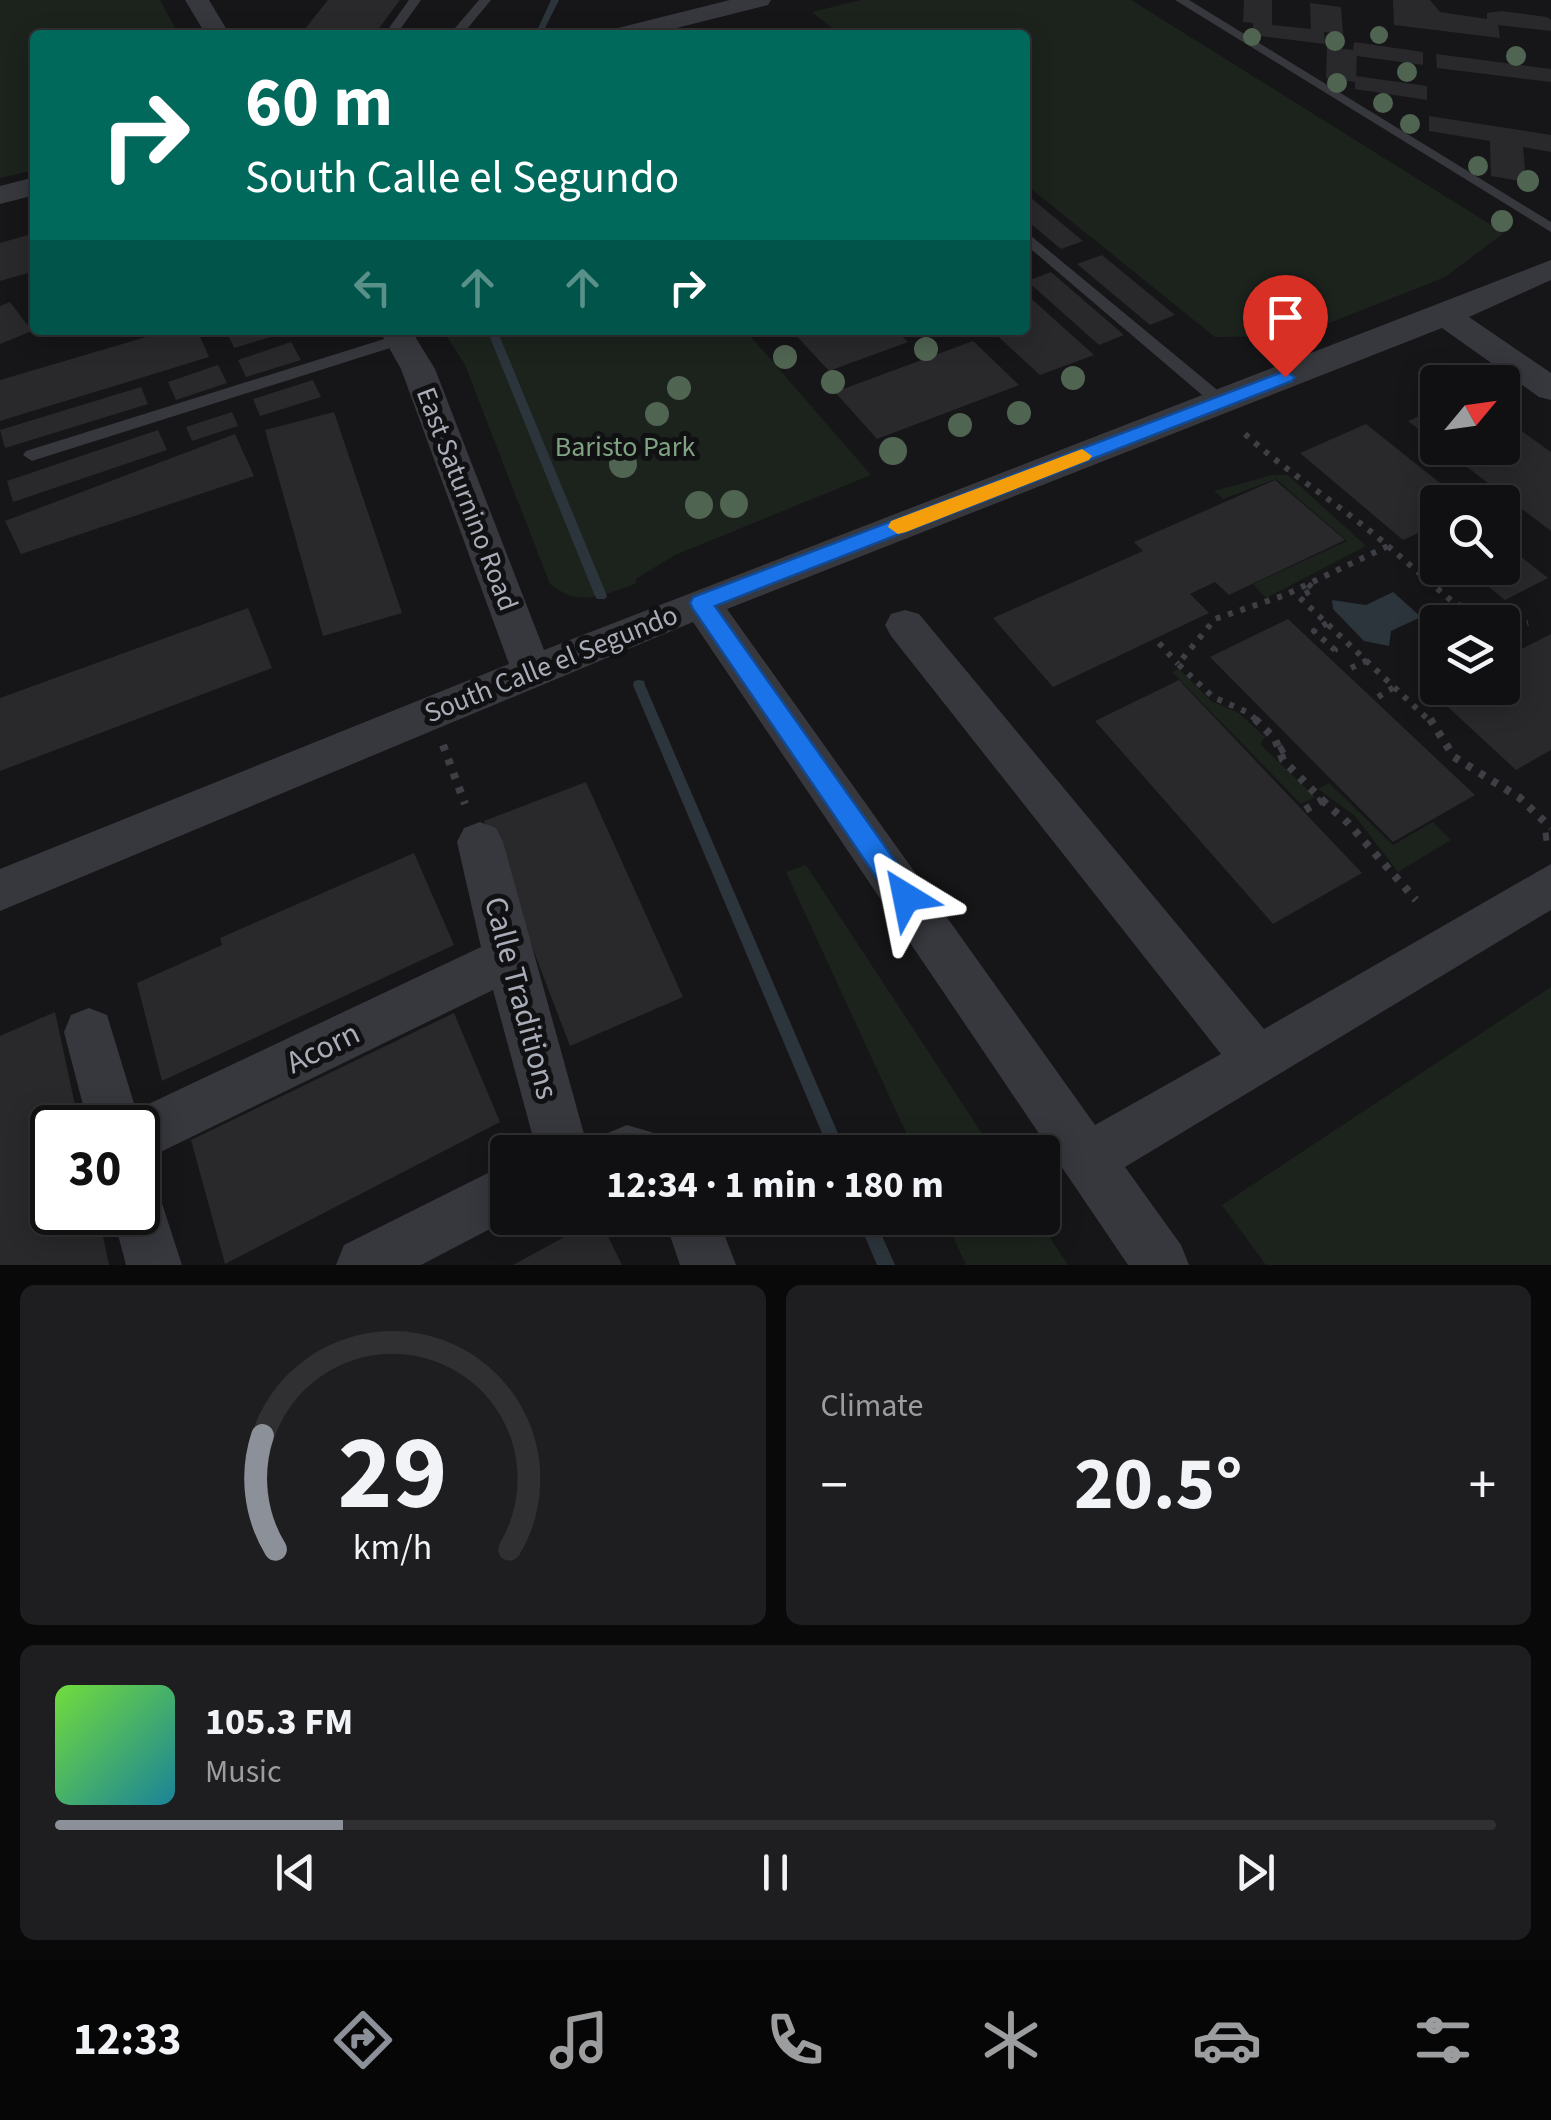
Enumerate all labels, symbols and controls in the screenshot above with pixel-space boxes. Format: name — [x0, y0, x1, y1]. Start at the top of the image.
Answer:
text: 60 m — [245, 53, 393, 153]
icon: right — [80, 70, 210, 200]
text: South Calle el Segundo — [245, 146, 679, 210]
icon: left — [345, 260, 400, 315]
icon: ahead — [450, 260, 505, 315]
icon: ahead — [555, 260, 610, 315]
icon: right — [660, 260, 715, 315]
pin — [1243, 275, 1328, 378]
icon: arrive — [1258, 290, 1313, 345]
north arrow — [1420, 365, 1520, 465]
map controls — [1420, 365, 1520, 705]
street label: East Saturnino Road — [406, 381, 528, 617]
park label: Baristo Park — [555, 427, 695, 467]
button: search — [1420, 485, 1520, 585]
street label: South Calle el Segundo — [418, 595, 684, 733]
button: layers — [1420, 605, 1520, 705]
position arrow — [854, 845, 958, 949]
street label: Calle Traditions — [472, 892, 570, 1104]
street label: Acorn — [278, 1010, 368, 1086]
speed limit sign: 30 — [30, 1105, 160, 1235]
text: 12:34 · 1 min · 180 m — [606, 1158, 944, 1212]
text: Climate — [821, 1383, 923, 1429]
text: 29 — [338, 1401, 448, 1549]
text: 20.5° — [1074, 1431, 1243, 1538]
text: − — [821, 1447, 848, 1525]
text: + — [1469, 1447, 1496, 1525]
text: km/h — [353, 1522, 432, 1573]
text: 105.3 FM — [205, 1695, 353, 1749]
text: Music — [205, 1749, 282, 1795]
icon: previous — [268, 1845, 323, 1900]
icon: pause — [748, 1845, 803, 1900]
icon: next — [1228, 1845, 1283, 1900]
icon: directions — [328, 2005, 398, 2075]
icon: music — [544, 2005, 614, 2075]
icon: phone — [760, 2005, 830, 2075]
icon: climate — [976, 2005, 1046, 2075]
icon: car — [1192, 2005, 1262, 2075]
icon: filters — [1408, 2005, 1478, 2075]
text: 12:33 — [73, 2008, 182, 2072]

